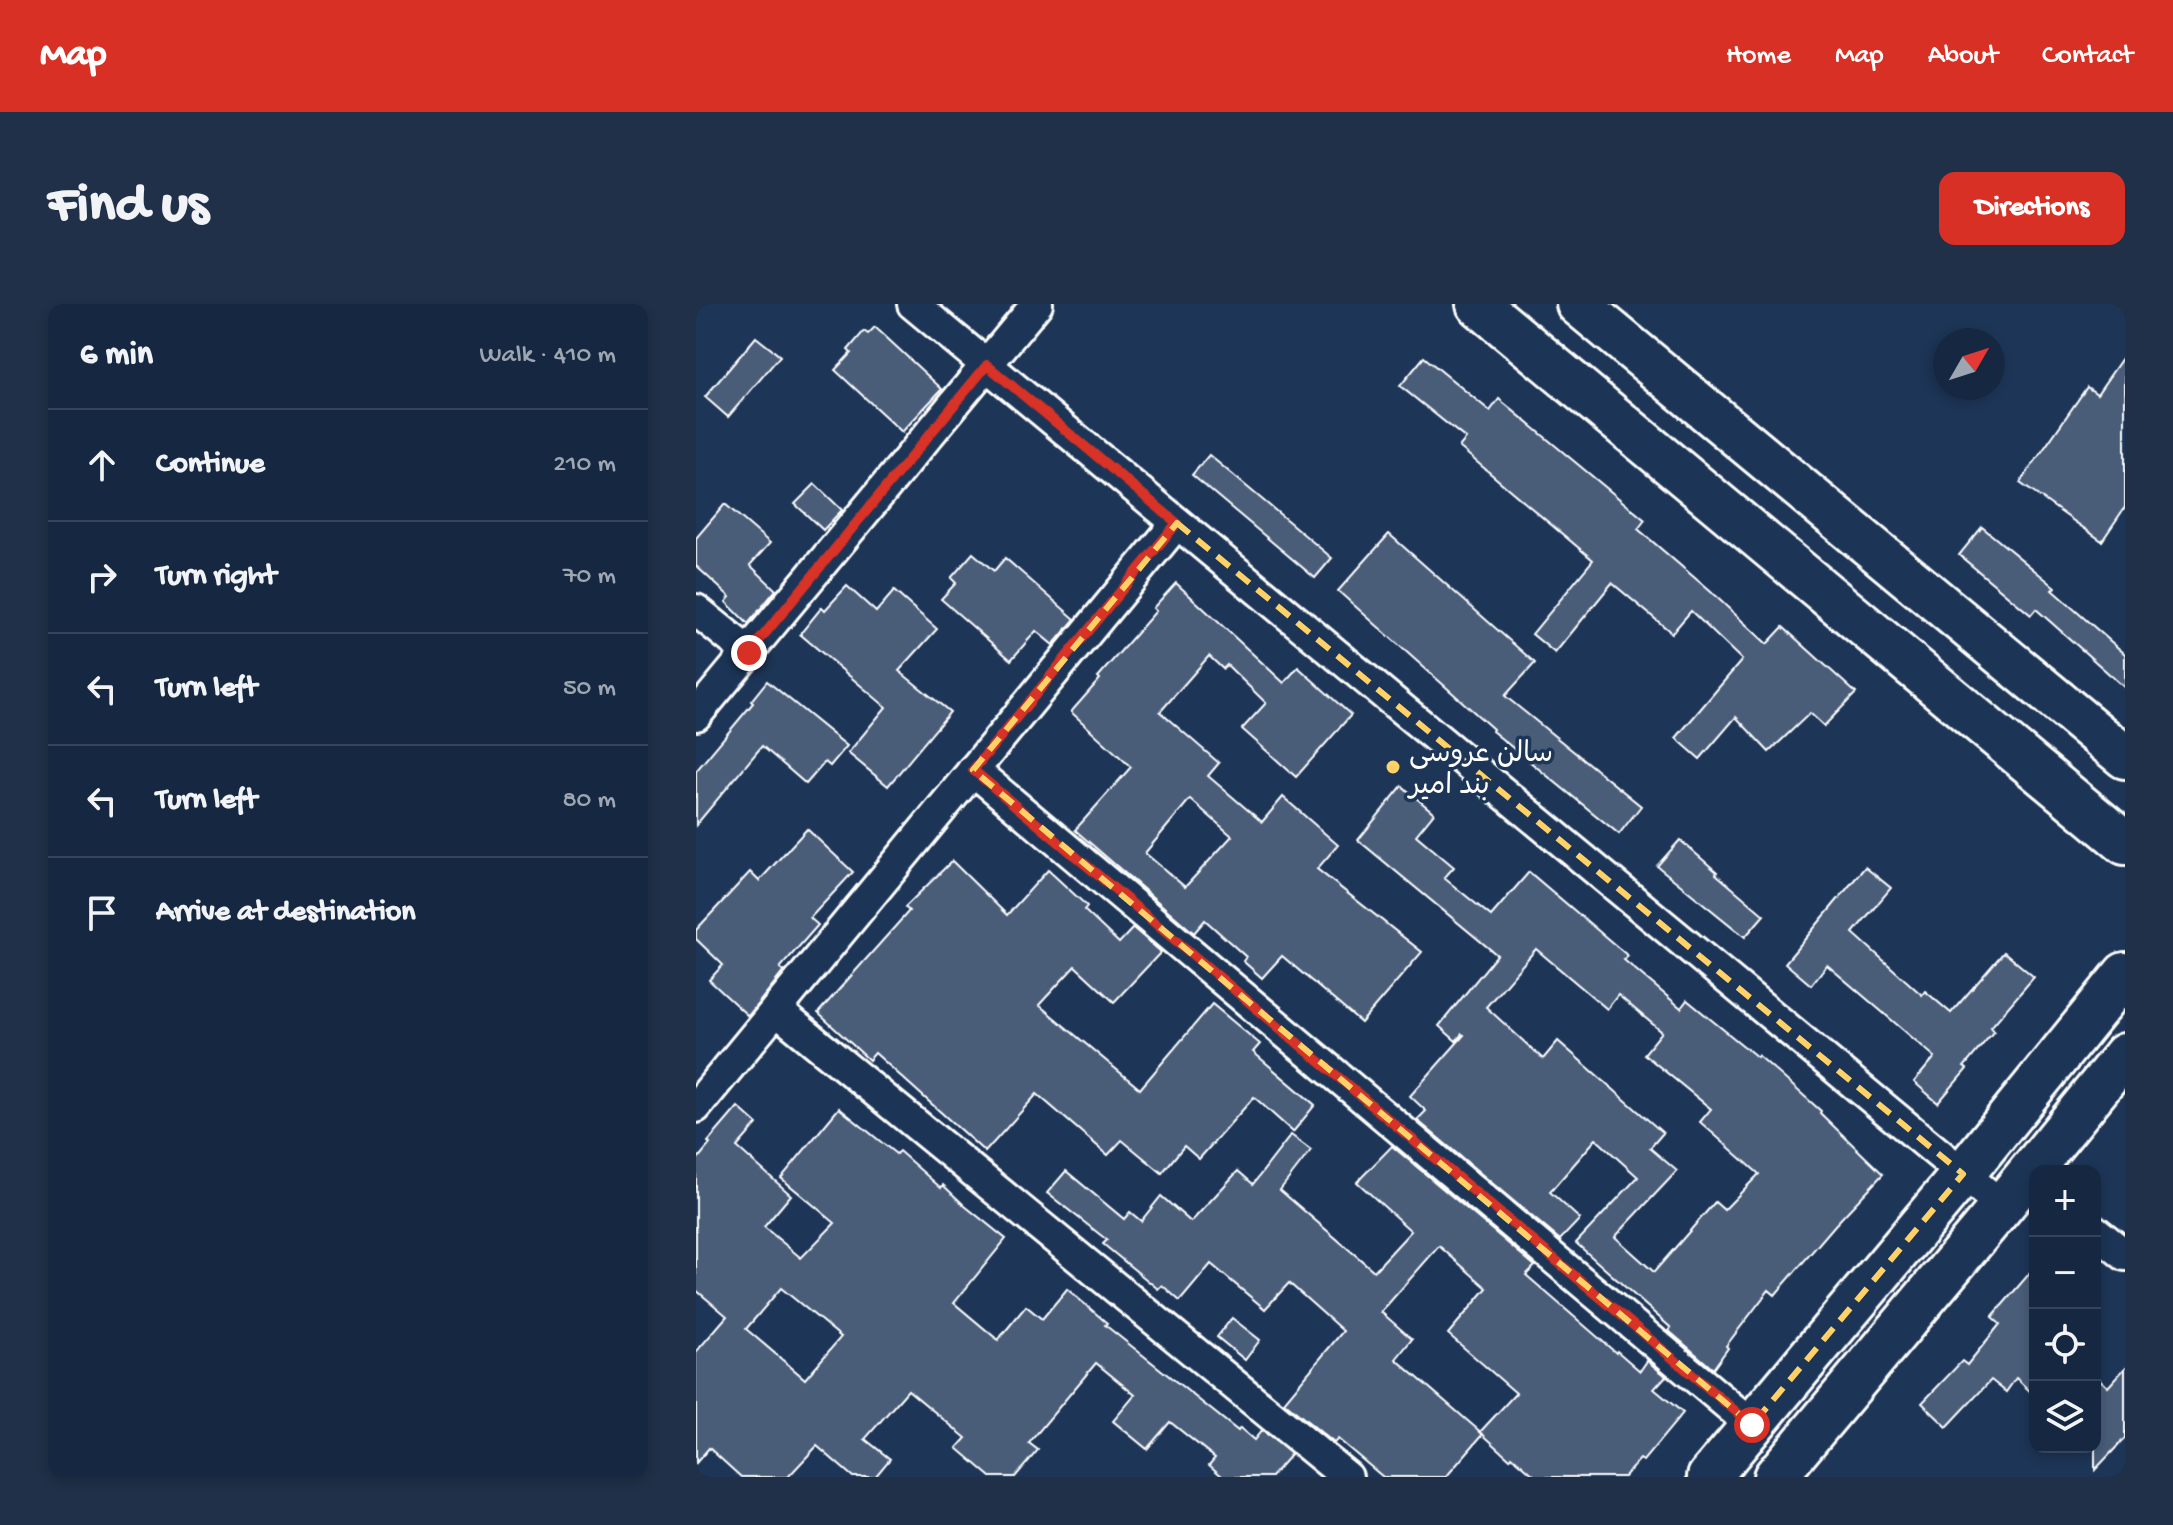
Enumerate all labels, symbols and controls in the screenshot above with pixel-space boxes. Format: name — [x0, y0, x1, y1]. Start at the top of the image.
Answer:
text: Map — [40, 34, 106, 78]
text: Home — [1726, 40, 1791, 73]
text: Map — [1835, 40, 1884, 73]
text: About — [1928, 40, 1998, 73]
text: Contact — [2042, 40, 2133, 73]
button: Directions — [1939, 172, 2125, 245]
text: Find us — [48, 175, 208, 241]
north arrow — [1933, 328, 2005, 400]
text: 6 min — [80, 336, 153, 376]
text: Walk · 410 m — [479, 341, 616, 372]
icon: ahead — [80, 443, 124, 487]
text: Continue — [156, 448, 265, 483]
text: 210 m — [553, 450, 616, 481]
icon: right — [80, 555, 124, 599]
text: Turn right — [156, 560, 276, 595]
text: 70 m — [563, 562, 616, 593]
route end — [731, 635, 767, 671]
icon: left — [80, 667, 124, 711]
text: Turn left — [156, 672, 257, 707]
text: 50 m — [563, 674, 616, 705]
place label: سالن عروسی بند امیر — [1407, 739, 1553, 804]
marker: سالن عروسی بند امیر — [1384, 758, 1402, 776]
icon: left — [80, 779, 124, 823]
text: Turn left — [156, 784, 257, 819]
text: 80 m — [562, 786, 616, 817]
icon: arrive — [80, 891, 124, 935]
text: Arrive at destination — [156, 896, 416, 931]
map controls — [2029, 1165, 2101, 1453]
button: + — [2029, 1165, 2101, 1237]
button: − — [2029, 1237, 2101, 1309]
button: locate — [2029, 1309, 2101, 1381]
button: layers — [2029, 1381, 2101, 1453]
route start — [1734, 1407, 1770, 1443]

